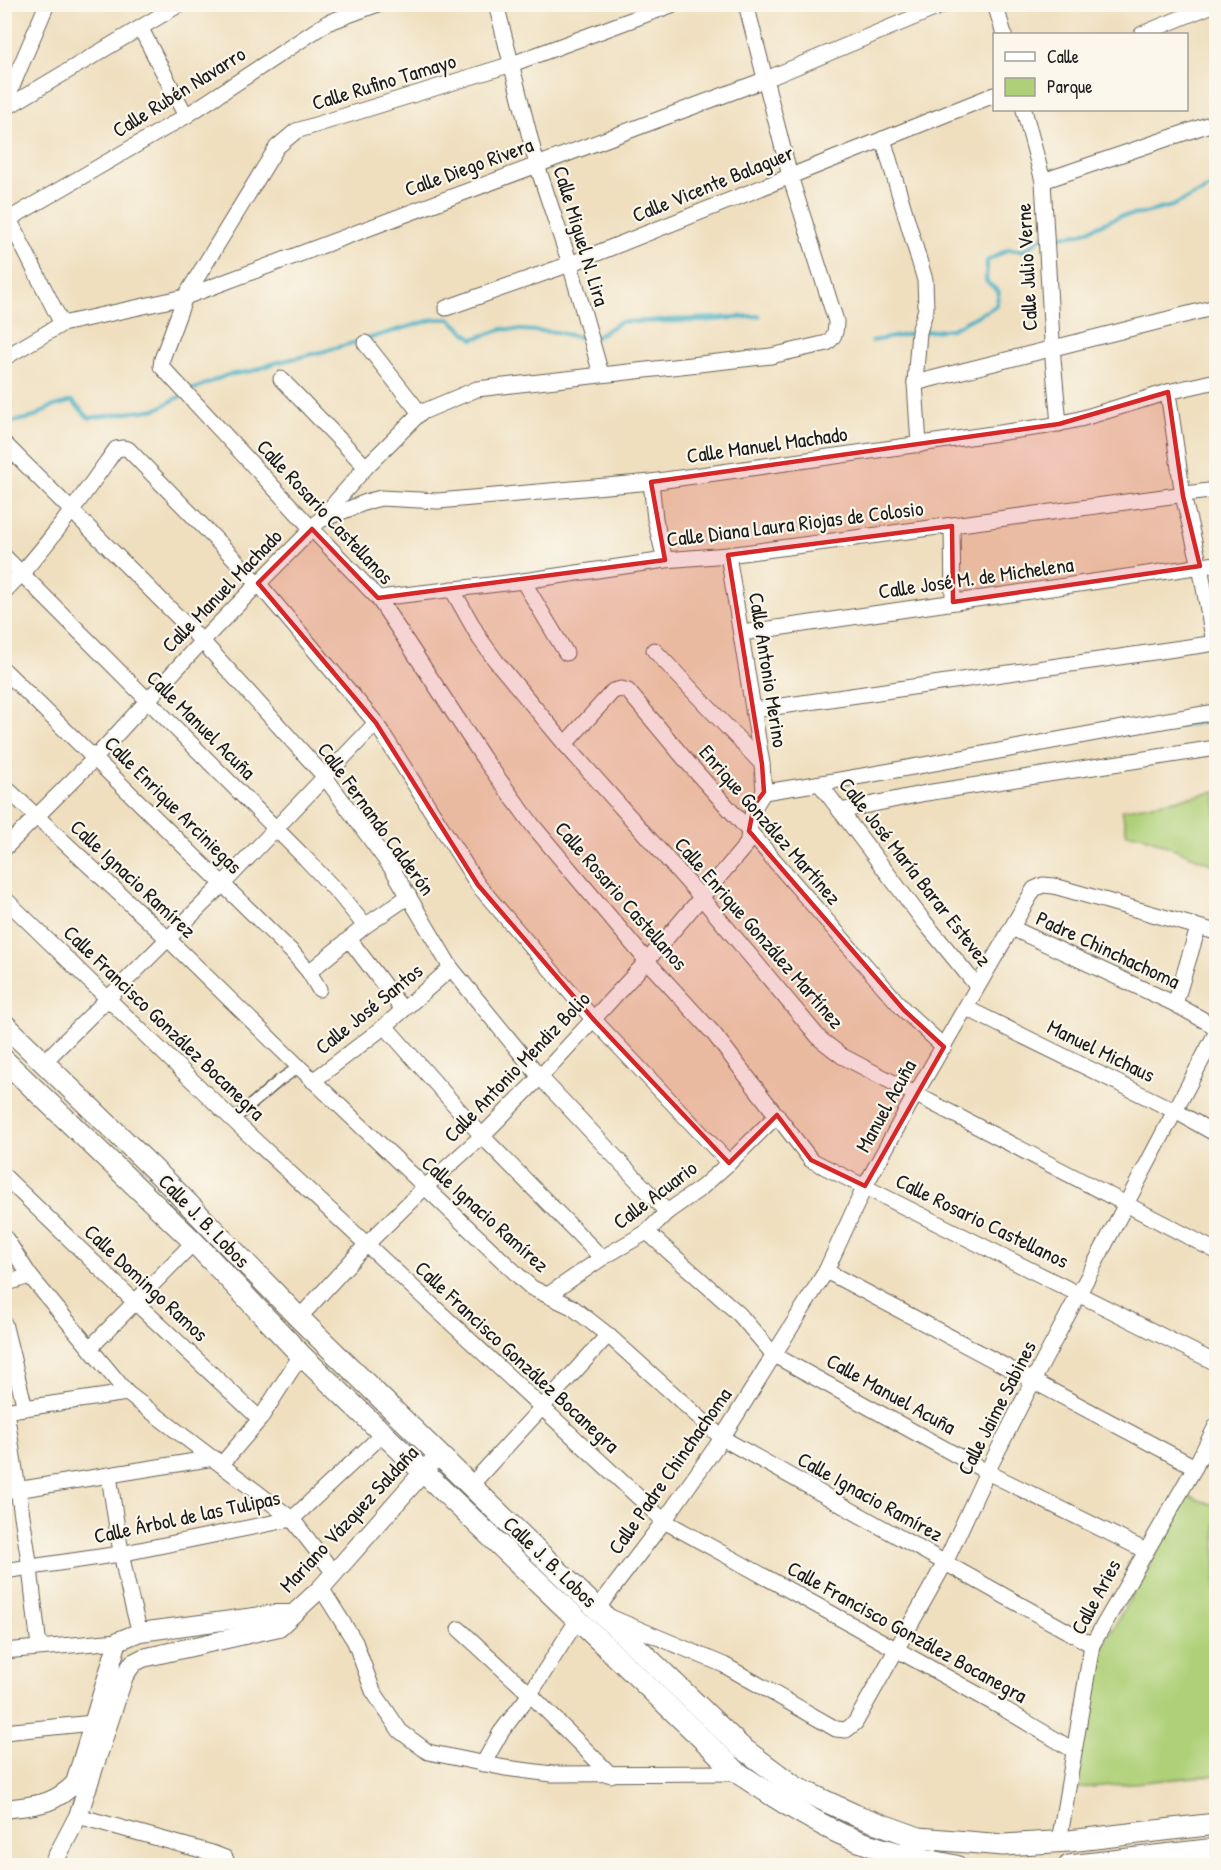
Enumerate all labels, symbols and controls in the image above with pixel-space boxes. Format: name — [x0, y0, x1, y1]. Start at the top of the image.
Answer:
legend — [993, 33, 1188, 111]
street label: Calle Rubén Navarro — [107, 39, 251, 144]
text: Calle — [1047, 44, 1079, 69]
street label: Calle Rufino Tamayo — [308, 46, 459, 117]
text: Parque — [1047, 74, 1092, 99]
street label: Calle Diego Rivera — [400, 130, 537, 203]
street label: Calle Vicente Balaguer — [628, 138, 798, 229]
street label: Calle Miguel N. Lira — [546, 162, 617, 309]
street label: Calle Julio Verne — [1009, 202, 1044, 332]
street label: Calle Manuel Machado — [685, 419, 849, 470]
street label: Calle Rosario Castellanos — [250, 433, 400, 591]
street label: Calle Diana Laura Riojas de Colosio — [665, 493, 925, 554]
street label: Calle Manuel Machado — [155, 522, 288, 659]
street label: Calle José M. de Michelena — [876, 549, 1075, 606]
street label: Calle Antonio Merino — [742, 590, 795, 749]
street label: Calle Manuel Acuña — [140, 664, 262, 786]
street label: Calle Enrique Arciniegas — [98, 729, 249, 880]
street label: Calle Fernando Calderón — [311, 736, 442, 901]
street label: Enrique González Martínez — [693, 738, 848, 911]
street label: Calle José María Barar Estevez — [832, 771, 999, 972]
street label: Calle Ignacio Ramírez — [64, 813, 203, 945]
street label: Calle Rosario Castellanos — [548, 815, 694, 977]
street label: Calle Enrique González Martínez — [668, 831, 851, 1035]
street label: Padre Chinchachoma — [1032, 904, 1185, 996]
street label: Calle Francisco González Bocanegra — [57, 918, 272, 1127]
street label: Calle José Santos — [309, 956, 429, 1061]
street label: Calle Antonio Mendiz Bolio — [437, 985, 596, 1149]
street label: Manuel Michaus — [1043, 1012, 1160, 1089]
street label: Manuel Acuña — [848, 1054, 923, 1157]
street label: Calle Ignacio Ramírez — [415, 1149, 555, 1279]
street label: Calle Acuario — [607, 1153, 703, 1236]
street label: Calle Rosario Castellanos — [891, 1166, 1074, 1275]
street label: Calle J. B. Lobos — [152, 1167, 257, 1274]
street label: Calle Domingo Ramos — [78, 1217, 215, 1348]
street label: Calle Francisco González Bocanegra — [409, 1254, 626, 1459]
street label: Calle Jaime Sabines — [950, 1336, 1043, 1480]
street label: Calle Manuel Acuña — [821, 1346, 961, 1441]
street label: Calle Padre Chinchachoma — [601, 1382, 738, 1560]
street label: Mariano Vázquez Saldaña — [273, 1439, 425, 1599]
street label: Calle Ignacio Ramírez — [792, 1445, 948, 1549]
street label: Calle Árbol de las Tulipas — [91, 1483, 283, 1550]
street label: Calle J. B. Lobos — [497, 1509, 604, 1614]
street label: Calle Francisco González Bocanegra — [782, 1553, 1032, 1710]
street label: Calle Aries — [1064, 1554, 1127, 1640]

